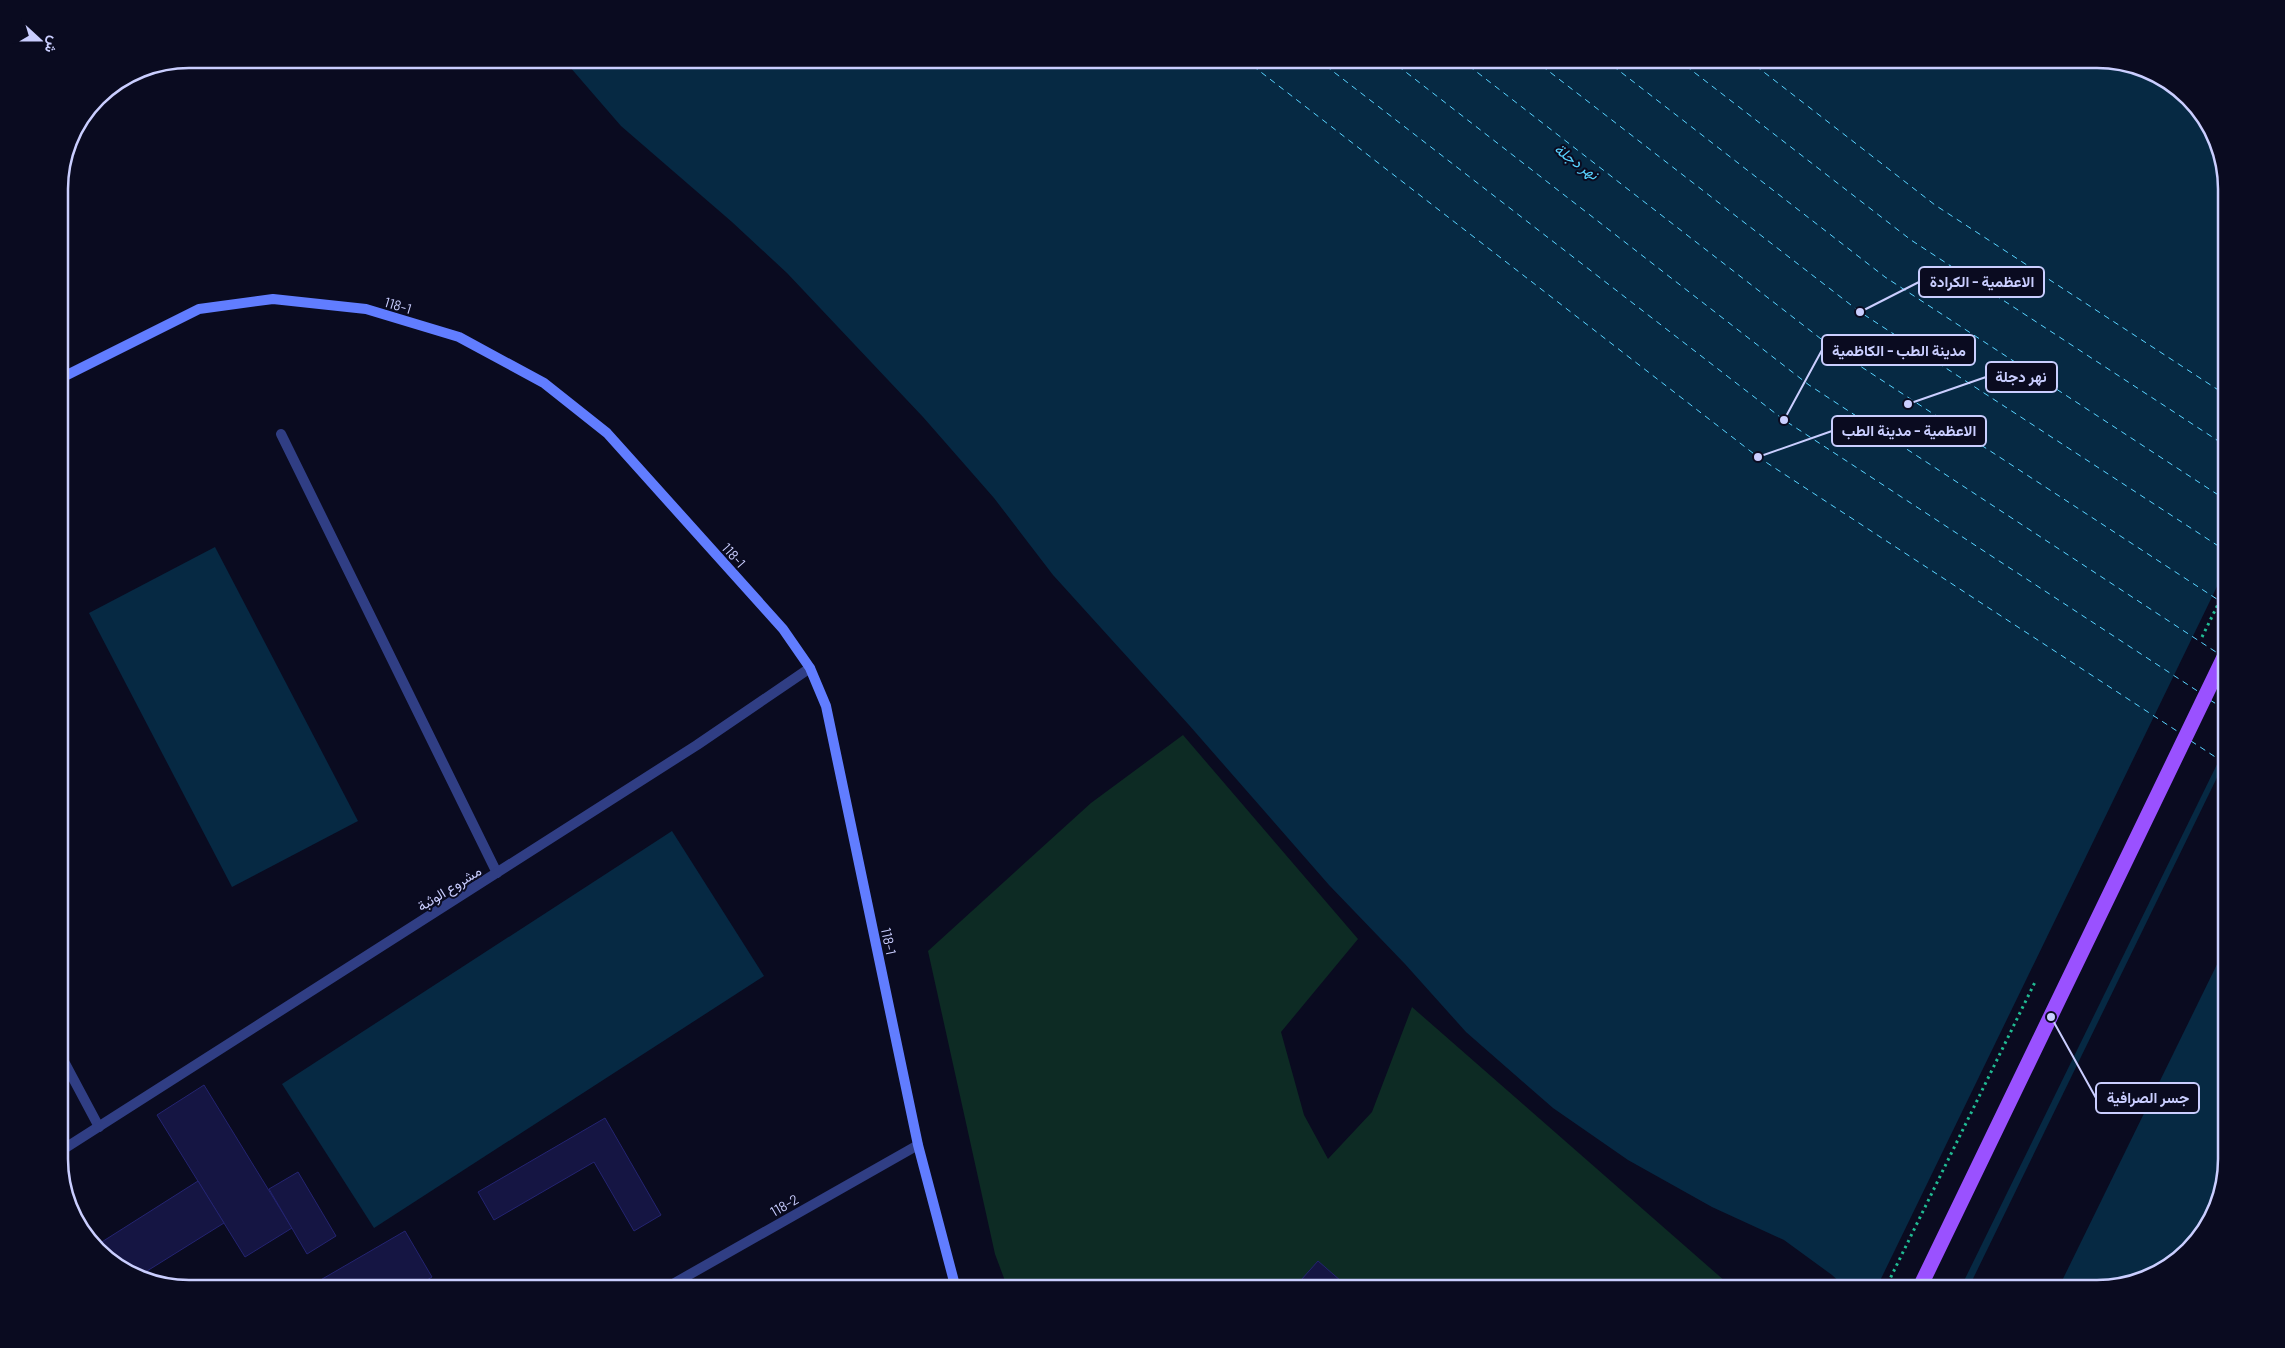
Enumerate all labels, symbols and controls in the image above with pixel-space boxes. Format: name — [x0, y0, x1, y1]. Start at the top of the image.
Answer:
north arrow — [15, 15, 65, 65]
text: ش — [41, 34, 64, 56]
water label: نهر دجلة — [1551, 139, 1603, 184]
callout: الاعظمية - الكرادة — [1919, 267, 2044, 297]
text: الاعظمية - الكرادة — [1930, 272, 2034, 291]
street label: 118-1 — [382, 293, 414, 317]
callout: مدينة الطب - الكاظمية — [1822, 335, 1975, 365]
text: مدينة الطب - الكاظمية — [1832, 341, 1966, 360]
callout: نهر دجلة — [1986, 362, 2057, 392]
text: نهر دجلة — [1995, 367, 2047, 386]
callout: الاعظمية - مدينة الطب — [1832, 416, 1986, 446]
text: الاعظمية - مدينة الطب — [1842, 421, 1976, 440]
street label: 118-1 — [718, 539, 750, 571]
street label: مشروع الوثبة — [414, 862, 486, 917]
street label: 118-1 — [878, 926, 900, 956]
callout: جسر الصرافية — [2096, 1083, 2199, 1113]
text: جسر الصرافية — [2107, 1088, 2189, 1107]
street label: 118-2 — [767, 1190, 801, 1220]

